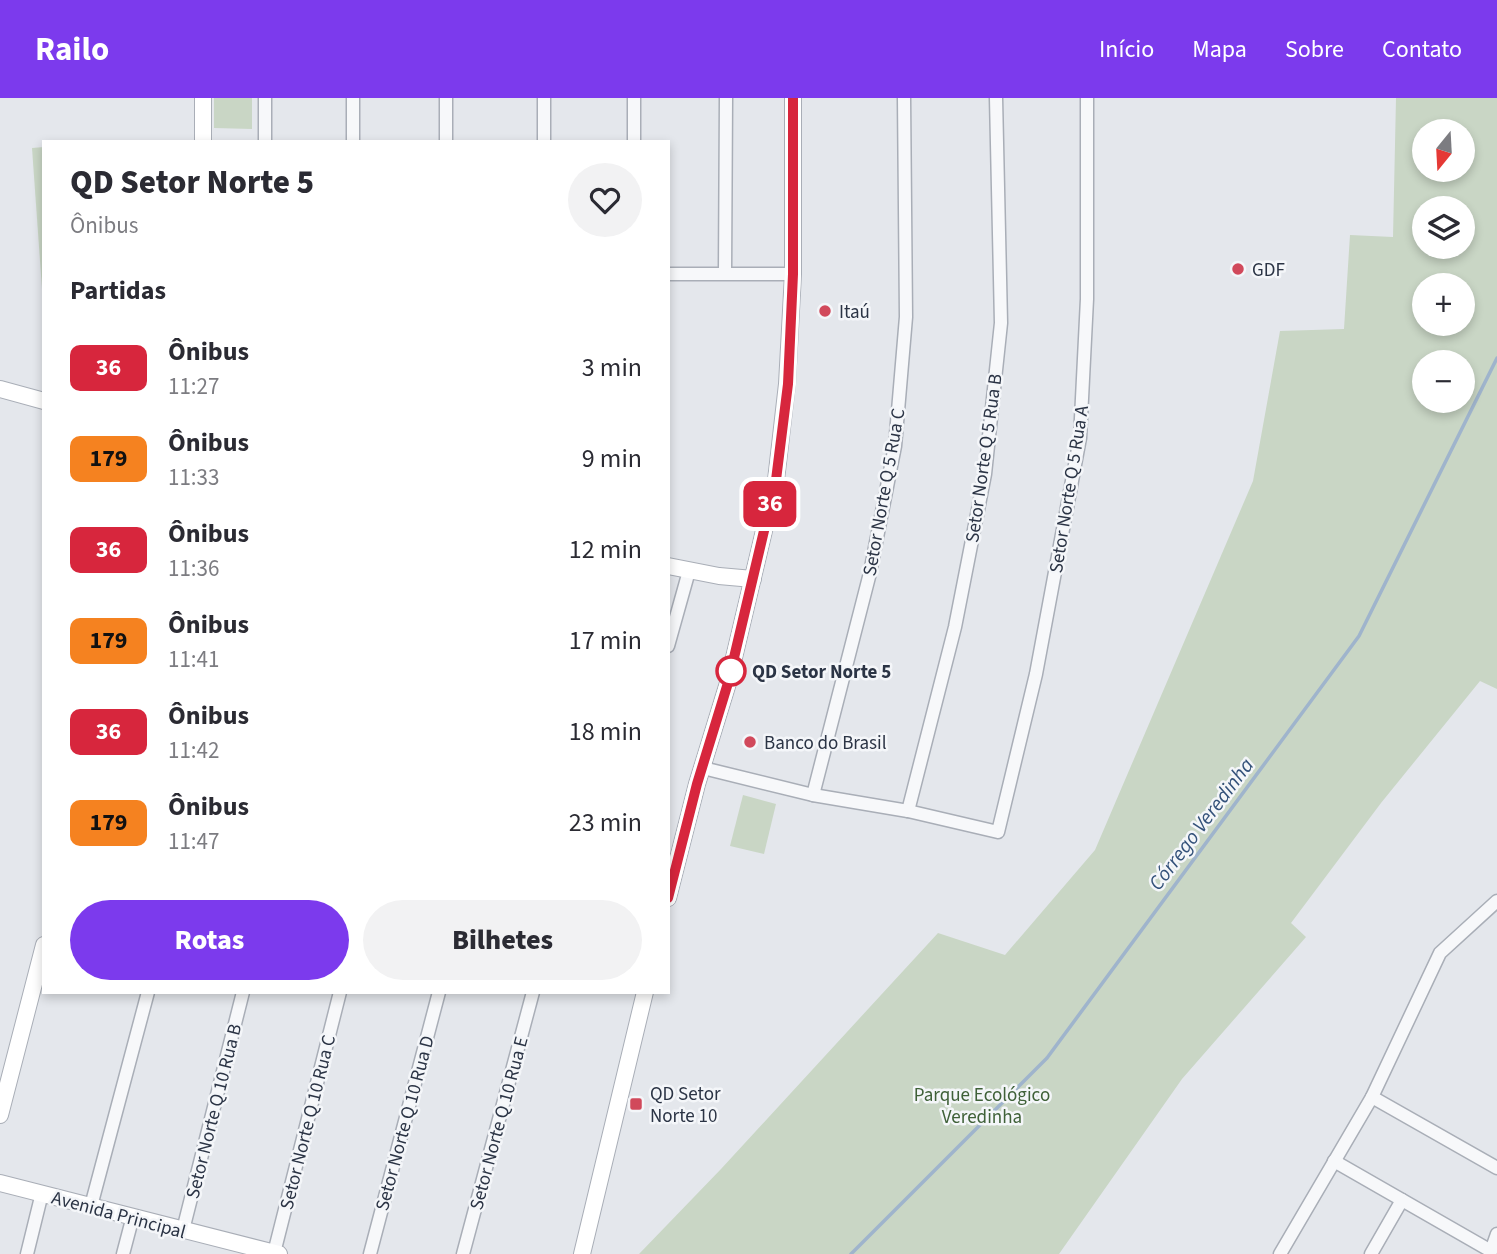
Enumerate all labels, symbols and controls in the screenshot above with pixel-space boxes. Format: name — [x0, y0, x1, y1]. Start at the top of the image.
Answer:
text: Railo — [35, 26, 109, 73]
text: Início — [1099, 32, 1154, 67]
text: Mapa — [1192, 32, 1247, 67]
text: Sobre — [1285, 32, 1344, 67]
text: Contato — [1382, 32, 1462, 67]
north arrow — [1412, 119, 1475, 182]
map controls — [1412, 119, 1475, 413]
text: QD Setor Norte 5 — [70, 159, 314, 206]
button: heart — [568, 163, 642, 237]
button: layers — [1412, 196, 1475, 259]
text: Ônibus — [70, 209, 138, 242]
place label: GDF — [1252, 257, 1285, 284]
marker: GDF — [1230, 261, 1246, 277]
text: Partidas — [70, 272, 166, 309]
button: + — [1412, 273, 1475, 336]
place label: Itaú — [839, 299, 870, 326]
marker: Itaú — [817, 303, 833, 319]
text: Ônibus — [168, 333, 249, 370]
text: 3 min — [582, 349, 642, 386]
text: 36 — [96, 350, 121, 385]
button: − — [1412, 350, 1475, 413]
text: 11:27 — [168, 370, 219, 403]
street label: Setor Norte Q 5 Rua B — [959, 372, 1010, 544]
street label: Setor Norte Q 5 Rua A — [1043, 403, 1096, 575]
street label: Setor Norte Q 5 Rua C — [856, 406, 913, 578]
text: Ônibus — [168, 424, 249, 461]
text: 9 min — [582, 440, 642, 477]
text: 179 — [89, 441, 128, 476]
text: 11:33 — [168, 461, 219, 494]
line badge: 36 — [738, 481, 802, 527]
text: 36 — [757, 486, 783, 521]
text: Ônibus — [168, 515, 249, 552]
text: 12 min — [569, 531, 642, 568]
text: 36 — [96, 532, 121, 567]
text: 11:36 — [168, 552, 219, 585]
text: Ônibus — [168, 606, 249, 643]
text: 17 min — [569, 622, 642, 659]
text: 179 — [89, 623, 128, 658]
text: 11:41 — [168, 643, 219, 676]
marker: QD Setor Norte 5 — [716, 656, 746, 686]
place label: QD Setor Norte 5 — [752, 659, 891, 686]
text: Ônibus — [168, 697, 249, 734]
text: 18 min — [569, 713, 642, 750]
text: 36 — [96, 714, 121, 749]
place label: Banco do Brasil — [764, 730, 887, 757]
text: 11:42 — [168, 734, 219, 767]
marker: Banco do Brasil — [742, 734, 758, 750]
water label: Córrego Veredinha — [1141, 751, 1261, 897]
text: Ônibus — [168, 788, 249, 825]
text: 23 min — [569, 804, 642, 841]
text: 179 — [89, 805, 128, 840]
text: 11:47 — [168, 825, 219, 858]
button: Rotas — [70, 900, 349, 980]
button: Bilhetes — [363, 900, 642, 980]
street label: Setor Norte Q 10 Rua B — [180, 1021, 249, 1202]
street label: Setor Norte Q 10 Rua C — [274, 1032, 343, 1213]
street label: Setor Norte Q 10 Rua D — [369, 1033, 442, 1214]
street label: Setor Norte Q 10 Rua E — [463, 1034, 536, 1213]
place label: QD Setor Norte 10 — [650, 1081, 721, 1130]
park label: Parque Ecológico Veredinha — [914, 1082, 1050, 1131]
marker: QD Setor Norte 10 — [628, 1096, 644, 1112]
street label: Avenida Principal — [49, 1185, 189, 1246]

